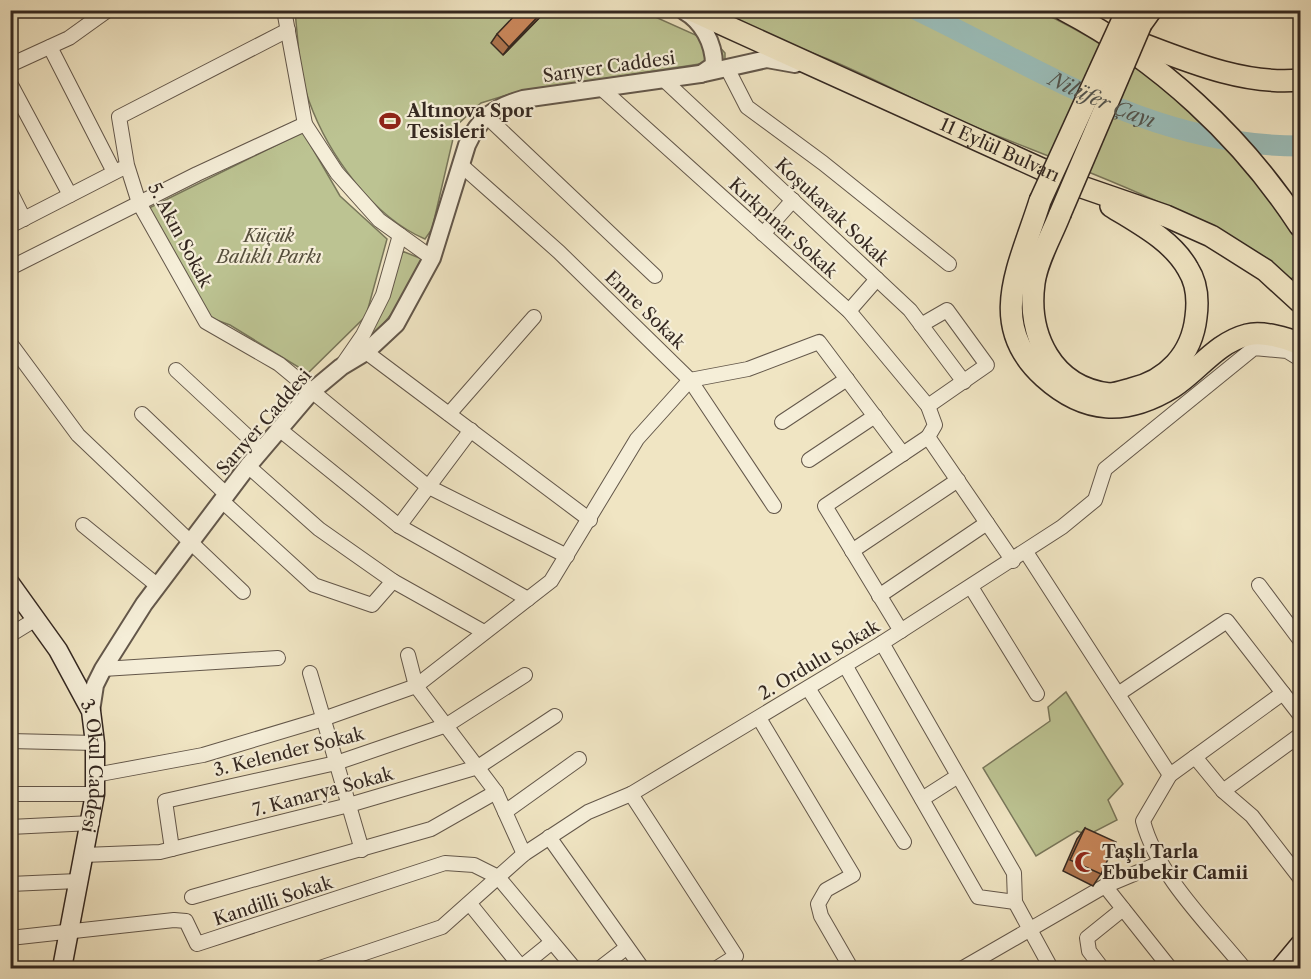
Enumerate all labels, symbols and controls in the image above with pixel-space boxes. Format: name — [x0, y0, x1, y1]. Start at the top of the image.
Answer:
street label: Sarıyer Caddesi — [541, 47, 677, 87]
water label: Nilüfer Çayı — [1043, 66, 1158, 133]
place label: Altınova Spor Tesisleri — [406, 100, 534, 143]
sports icon: Altınova Spor Tesisleri — [378, 109, 402, 133]
street label: 11 Eylül Bulvarı — [936, 113, 1064, 187]
street label: Koşukavak Sokak — [770, 154, 895, 271]
street label: Kırkpınar Sokak — [724, 173, 843, 284]
street label: 5. Akın Sokak — [143, 179, 218, 293]
park label: Küçük Balıklı Parkı — [214, 225, 322, 268]
street label: Emre Sokak — [600, 266, 691, 355]
street label: Sarıyer Caddesi — [212, 364, 316, 480]
street label: 2. Ordulu Sokak — [755, 614, 885, 705]
street label: 3. Okul Caddesi — [76, 695, 106, 835]
street label: 3. Kelender Sokak — [211, 722, 368, 781]
street label: 7. Kanarya Sokak — [250, 762, 397, 821]
place label: Taşlı Tarla Ebubekir Camii — [1102, 841, 1249, 884]
mosque icon: Taşlı Tarla Ebubekir Camii — [1073, 850, 1097, 874]
street label: Kandilli Sokak — [211, 871, 337, 931]

